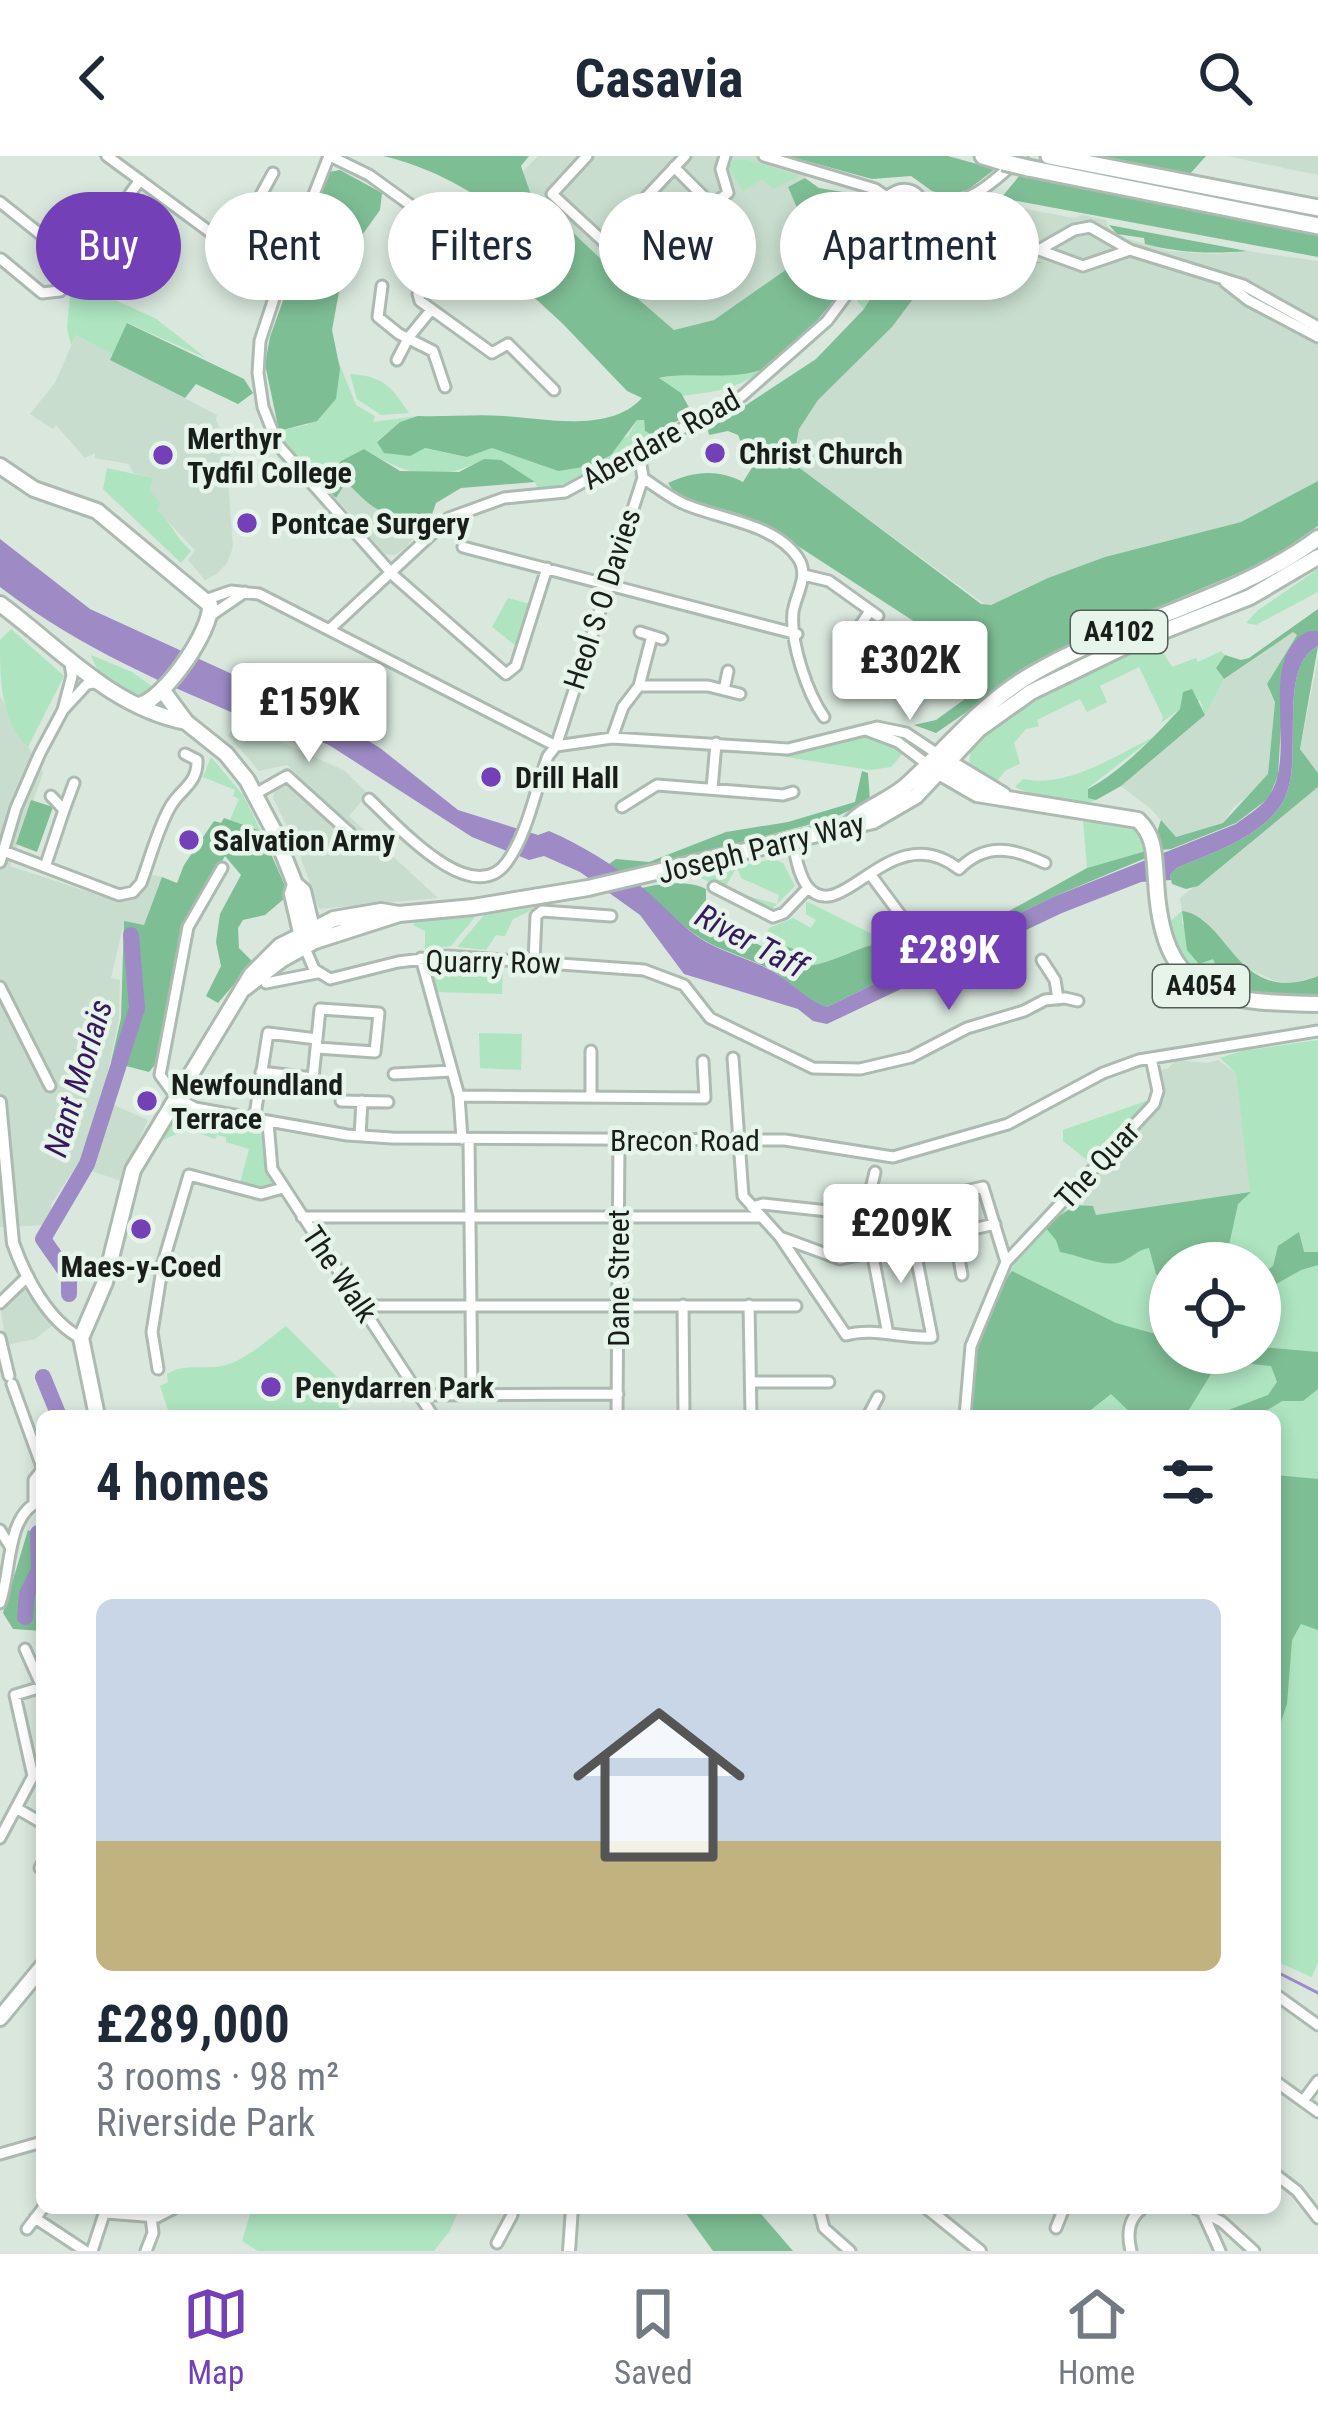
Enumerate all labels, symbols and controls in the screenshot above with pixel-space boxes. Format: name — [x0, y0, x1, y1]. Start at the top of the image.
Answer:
icon: back — [60, 45, 126, 111]
icon: search — [1192, 45, 1258, 111]
text: Casavia — [574, 47, 744, 110]
chip: Buy — [36, 192, 181, 300]
chip: Rent — [205, 192, 364, 300]
chip: Filters — [388, 192, 575, 300]
chip: New — [599, 192, 756, 300]
chip: Apartment — [780, 192, 1039, 300]
street label: Aberdare Road — [576, 381, 746, 497]
place label: Merthyr Tydfil College — [187, 421, 352, 490]
place label: Christ Church — [739, 436, 903, 471]
marker: Christ Church — [702, 440, 728, 466]
marker: Merthyr Tydfil College — [150, 442, 176, 468]
street label: Heol S O Davies — [556, 504, 648, 694]
place label: Pontcae Surgery — [271, 506, 470, 541]
marker: Pontcae Surgery — [234, 510, 260, 536]
road number: A4102 — [1071, 611, 1167, 653]
pin: £302K — [826, 621, 994, 723]
text: £302K — [859, 637, 961, 683]
pin: £159K — [225, 663, 393, 765]
text: £159K — [258, 679, 360, 725]
place label: Drill Hall — [515, 760, 619, 795]
marker: Drill Hall — [478, 764, 504, 790]
street label: Joseph Parry Way — [654, 805, 868, 891]
place label: Salvation Army — [213, 823, 396, 858]
marker: Salvation Army — [176, 827, 202, 853]
water label: River Taff — [689, 896, 816, 988]
pin: £289K — [865, 911, 1033, 1013]
text: £289K — [898, 927, 1000, 973]
street label: Quarry Row — [425, 943, 561, 981]
road number: A4054 — [1153, 965, 1249, 1007]
water label: Nant Morlais — [36, 995, 120, 1161]
place label: Newfoundland Terrace — [171, 1067, 343, 1136]
marker: Newfoundland Terrace — [134, 1088, 160, 1114]
street label: The Quar — [1048, 1114, 1146, 1216]
street label: Brecon Road — [610, 1123, 760, 1158]
pin: £209K — [817, 1184, 985, 1286]
text: £209K — [850, 1200, 952, 1246]
street label: Dane Street — [601, 1209, 636, 1347]
marker: Maes-y-Coed — [128, 1216, 154, 1242]
street label: The Walk — [295, 1219, 385, 1329]
map controls — [1149, 1242, 1281, 1374]
button: locate — [1149, 1242, 1281, 1374]
place label: Maes-y-Coed — [60, 1249, 222, 1284]
place label: Penydarren Park — [295, 1370, 495, 1405]
marker: Penydarren Park — [258, 1374, 284, 1400]
icon: filters — [1155, 1449, 1221, 1515]
text: 4 homes — [96, 1453, 269, 1512]
icon: home — [551, 1677, 767, 1893]
text: £289,000 — [96, 1995, 290, 2054]
text: 3 rooms · 98 m² — [96, 2054, 339, 2100]
text: Riverside Park — [96, 2100, 315, 2146]
tab: Map — [183, 2281, 249, 2392]
tab: Saved — [614, 2281, 693, 2392]
tab: Home — [1058, 2281, 1135, 2392]

